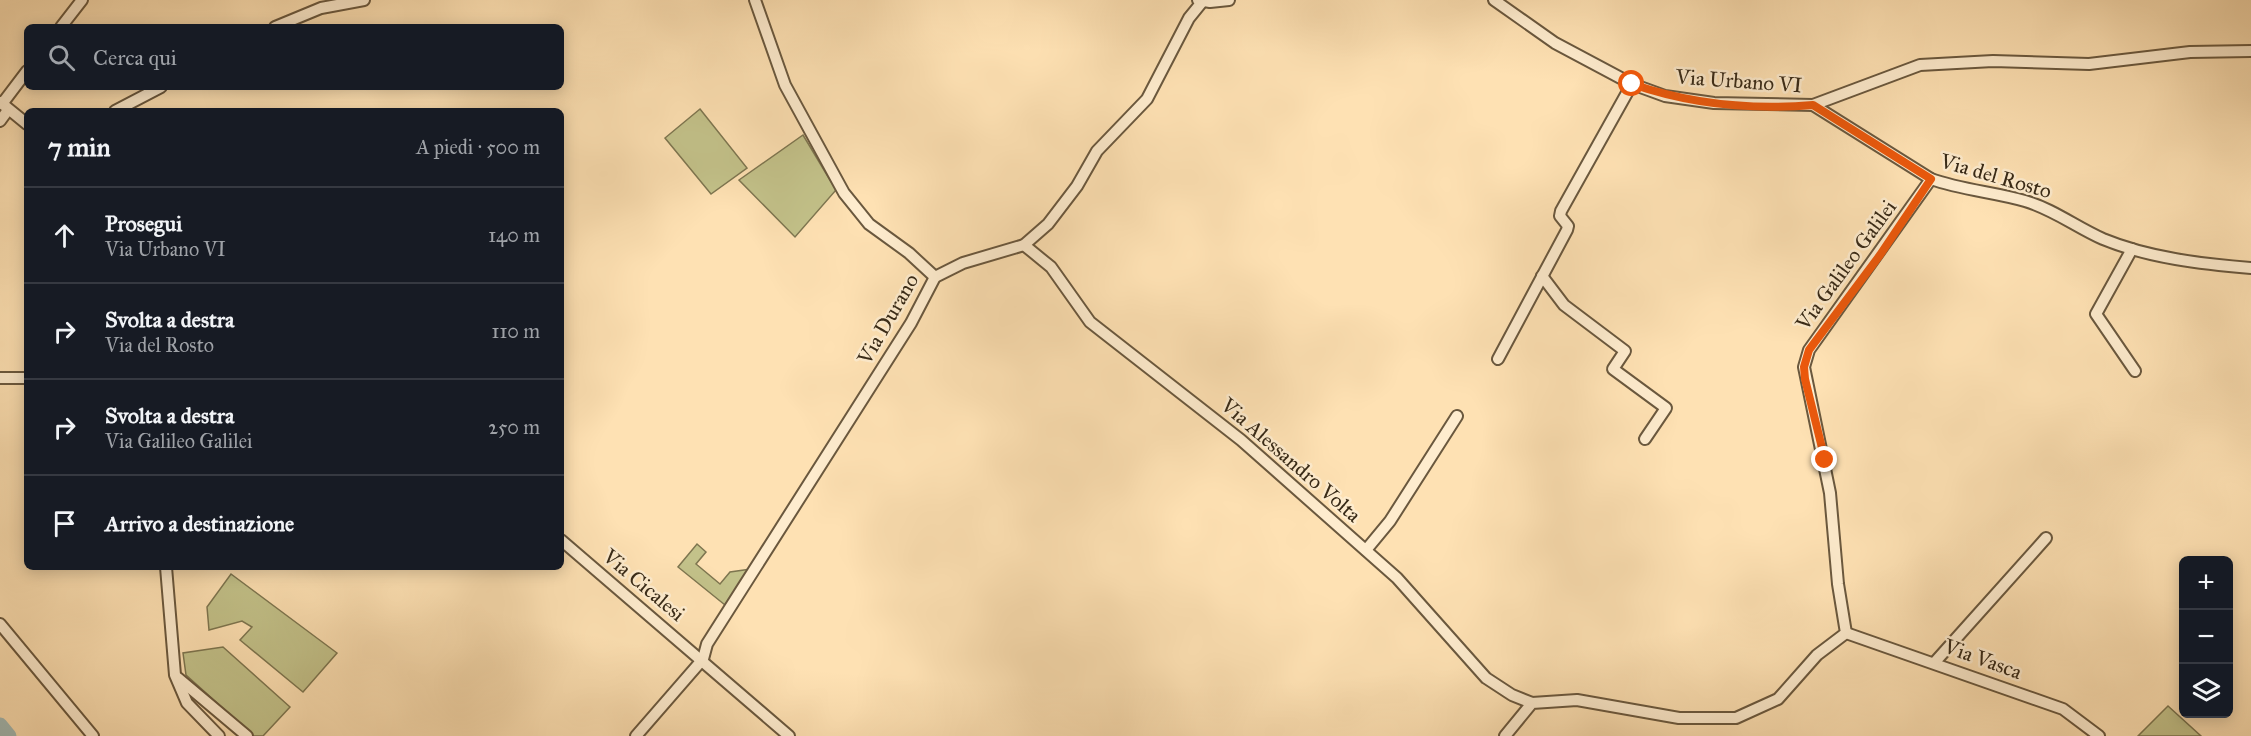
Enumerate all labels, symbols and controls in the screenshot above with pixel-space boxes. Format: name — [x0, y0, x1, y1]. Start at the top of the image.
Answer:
search box — [24, 24, 564, 90]
icon: search — [45, 41, 78, 74]
text: Cerca qui — [93, 44, 177, 71]
street label: Via Urbano VI — [1674, 64, 1803, 98]
route start — [1618, 70, 1644, 96]
text: 7 min — [48, 131, 111, 163]
text: A piedi · 500 m — [416, 135, 540, 159]
street label: Via del Rosto — [1936, 147, 2055, 204]
street label: Via Galileo Galilei — [1789, 195, 1902, 336]
text: Prosegui — [105, 210, 182, 237]
icon: ahead — [48, 219, 81, 252]
text: 140 m — [488, 223, 540, 247]
text: Via Urbano VI — [105, 237, 226, 261]
street label: Via Durano — [851, 269, 924, 370]
text: Svolta a destra — [105, 306, 234, 333]
icon: right — [48, 315, 81, 348]
text: 110 m — [492, 319, 540, 343]
text: Via del Rosto — [105, 333, 214, 357]
street label: Via Alessandro Volta — [1215, 391, 1366, 528]
text: Svolta a destra — [105, 402, 234, 429]
icon: right — [48, 411, 81, 444]
text: 250 m — [488, 415, 540, 439]
text: Via Galileo Galilei — [105, 429, 252, 453]
route end — [1811, 446, 1837, 472]
icon: arrive — [48, 507, 81, 540]
text: Arrivo a destinazione — [105, 510, 294, 537]
street label: Via Cicalesi — [597, 542, 691, 627]
map controls — [2179, 556, 2233, 718]
button: + — [2179, 556, 2233, 610]
button: − — [2179, 610, 2233, 664]
street label: Via Vasca — [1940, 633, 2026, 685]
button: layers — [2179, 664, 2233, 718]

